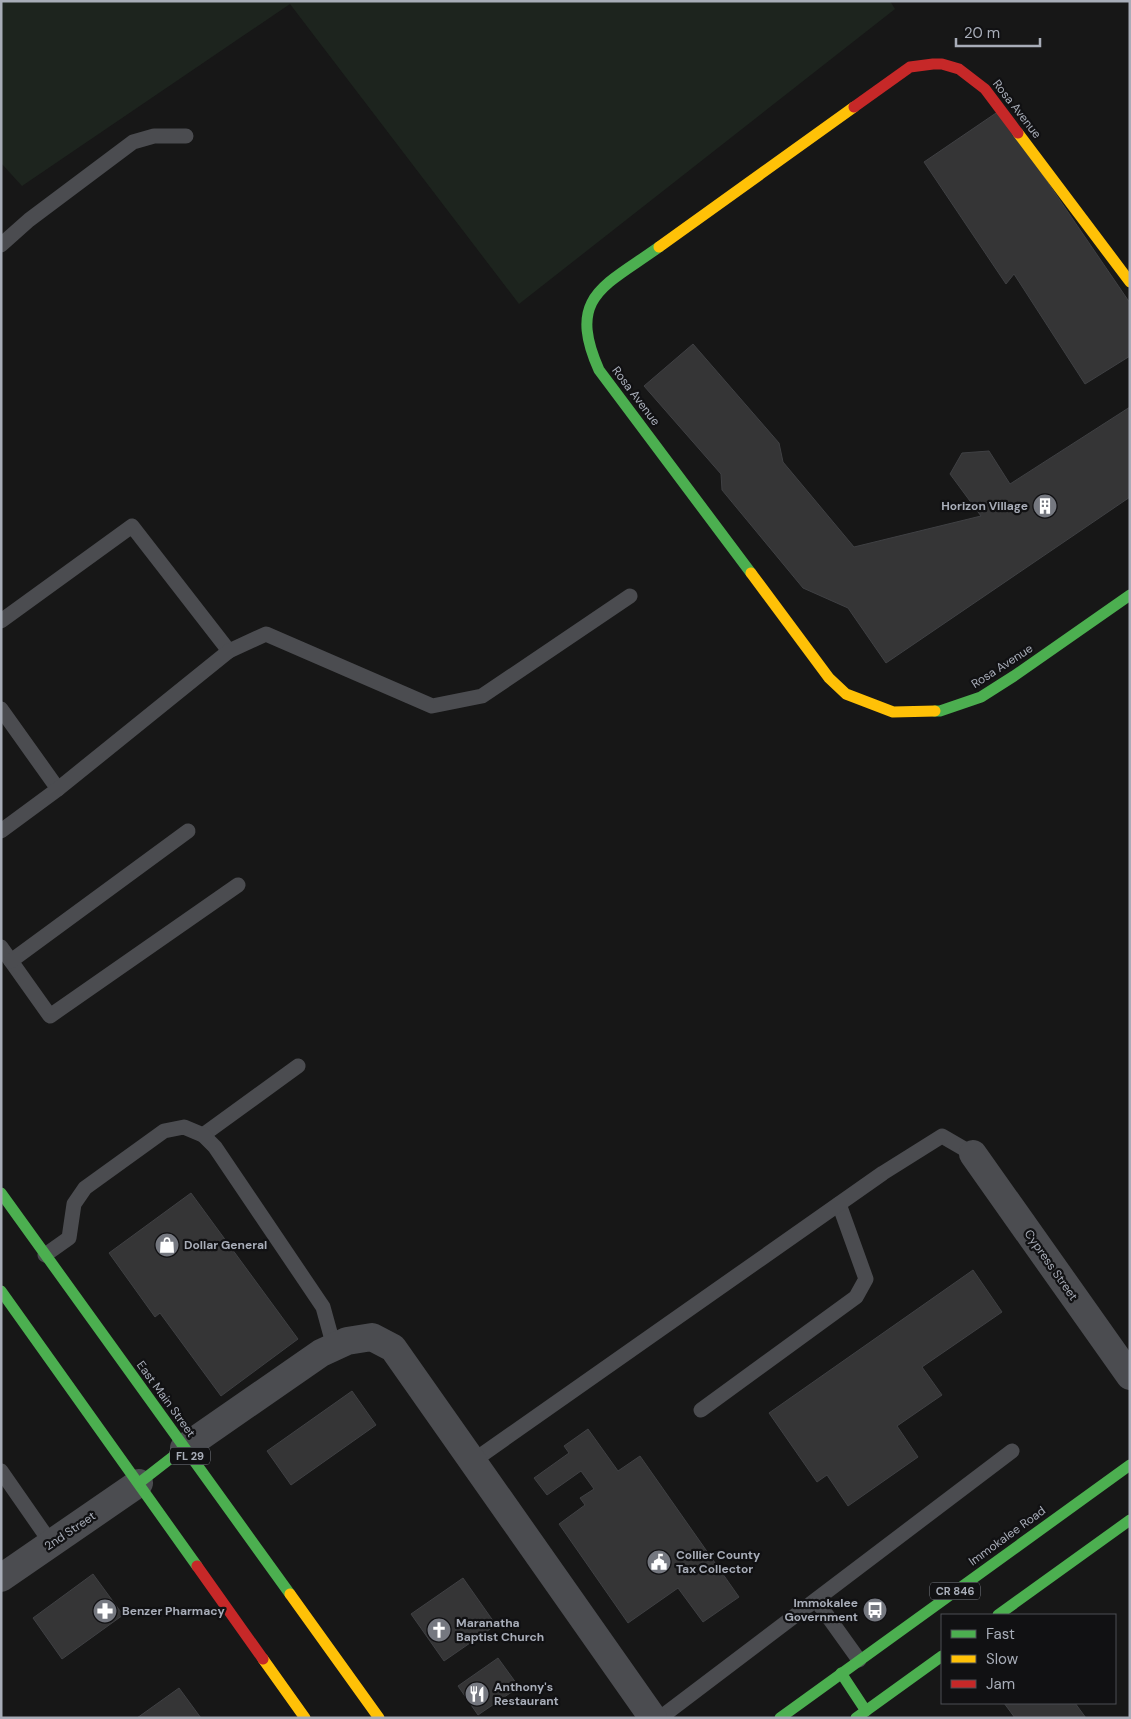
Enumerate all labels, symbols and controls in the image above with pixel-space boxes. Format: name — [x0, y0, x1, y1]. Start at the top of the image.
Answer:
scale bar — [956, 15, 1040, 47]
text: 20 m — [964, 23, 1000, 43]
street label: Rosa Avenue — [989, 76, 1045, 142]
street label: Rosa Avenue — [608, 363, 664, 429]
building icon: Horizon Village — [1032, 493, 1058, 519]
place label: Horizon Village — [941, 498, 1028, 514]
street label: Rosa Avenue — [968, 640, 1036, 692]
street label: Cypress Street — [1021, 1226, 1082, 1304]
shop icon: Dollar General — [154, 1232, 180, 1258]
place label: Dollar General — [184, 1237, 267, 1253]
street label: East Main Street — [133, 1358, 199, 1441]
road number: FL 29 — [170, 1448, 210, 1464]
street label: Immokalee Road — [965, 1503, 1049, 1569]
street label: 2nd Street — [41, 1508, 99, 1554]
place label: Collier County Tax Collector — [676, 1547, 761, 1577]
public building icon: Collier County Tax Collector — [646, 1549, 672, 1575]
road number: CR 846 — [930, 1582, 980, 1600]
place label: Immokalee Government — [784, 1595, 858, 1625]
bus stop icon: Immokalee Government — [862, 1597, 888, 1623]
pharmacy icon: Benzer Pharmacy — [92, 1598, 118, 1624]
place label: Benzer Pharmacy — [122, 1603, 225, 1619]
legend — [941, 1614, 1116, 1704]
place label: Maranatha Baptist Church — [456, 1615, 544, 1645]
church icon: Maranatha Baptist Church — [426, 1617, 452, 1643]
text: Fast — [986, 1624, 1015, 1644]
text: Slow — [986, 1649, 1019, 1669]
text: Jam — [986, 1674, 1015, 1694]
place label: Anthony's Restaurant — [494, 1679, 559, 1709]
restaurant icon: Anthony's Restaurant — [464, 1681, 490, 1707]

